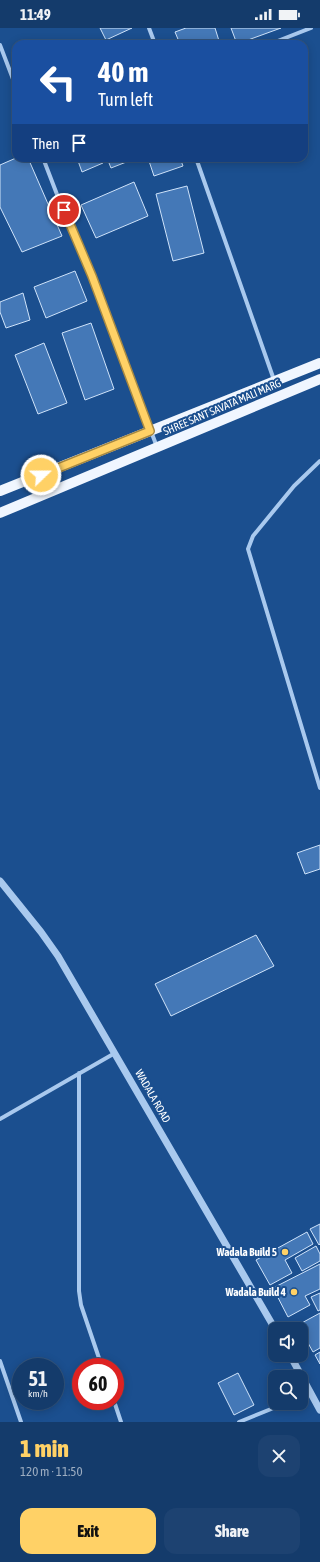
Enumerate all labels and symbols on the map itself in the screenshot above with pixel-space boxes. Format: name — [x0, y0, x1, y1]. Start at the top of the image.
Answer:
pin — [47, 193, 81, 227]
street label: SHREE SANT SAVATA MALI MARG — [161, 377, 283, 437]
position arrow — [20, 454, 62, 496]
street label: WADALA ROAD — [133, 1067, 173, 1125]
place label: Wadala Build 5 — [216, 1246, 277, 1258]
marker: Wadala Build 5 — [280, 1247, 290, 1257]
place label: Wadala Build 4 — [225, 1286, 286, 1298]
marker: Wadala Build 4 — [289, 1287, 299, 1297]
speed limit sign: 60 — [72, 1358, 124, 1410]

